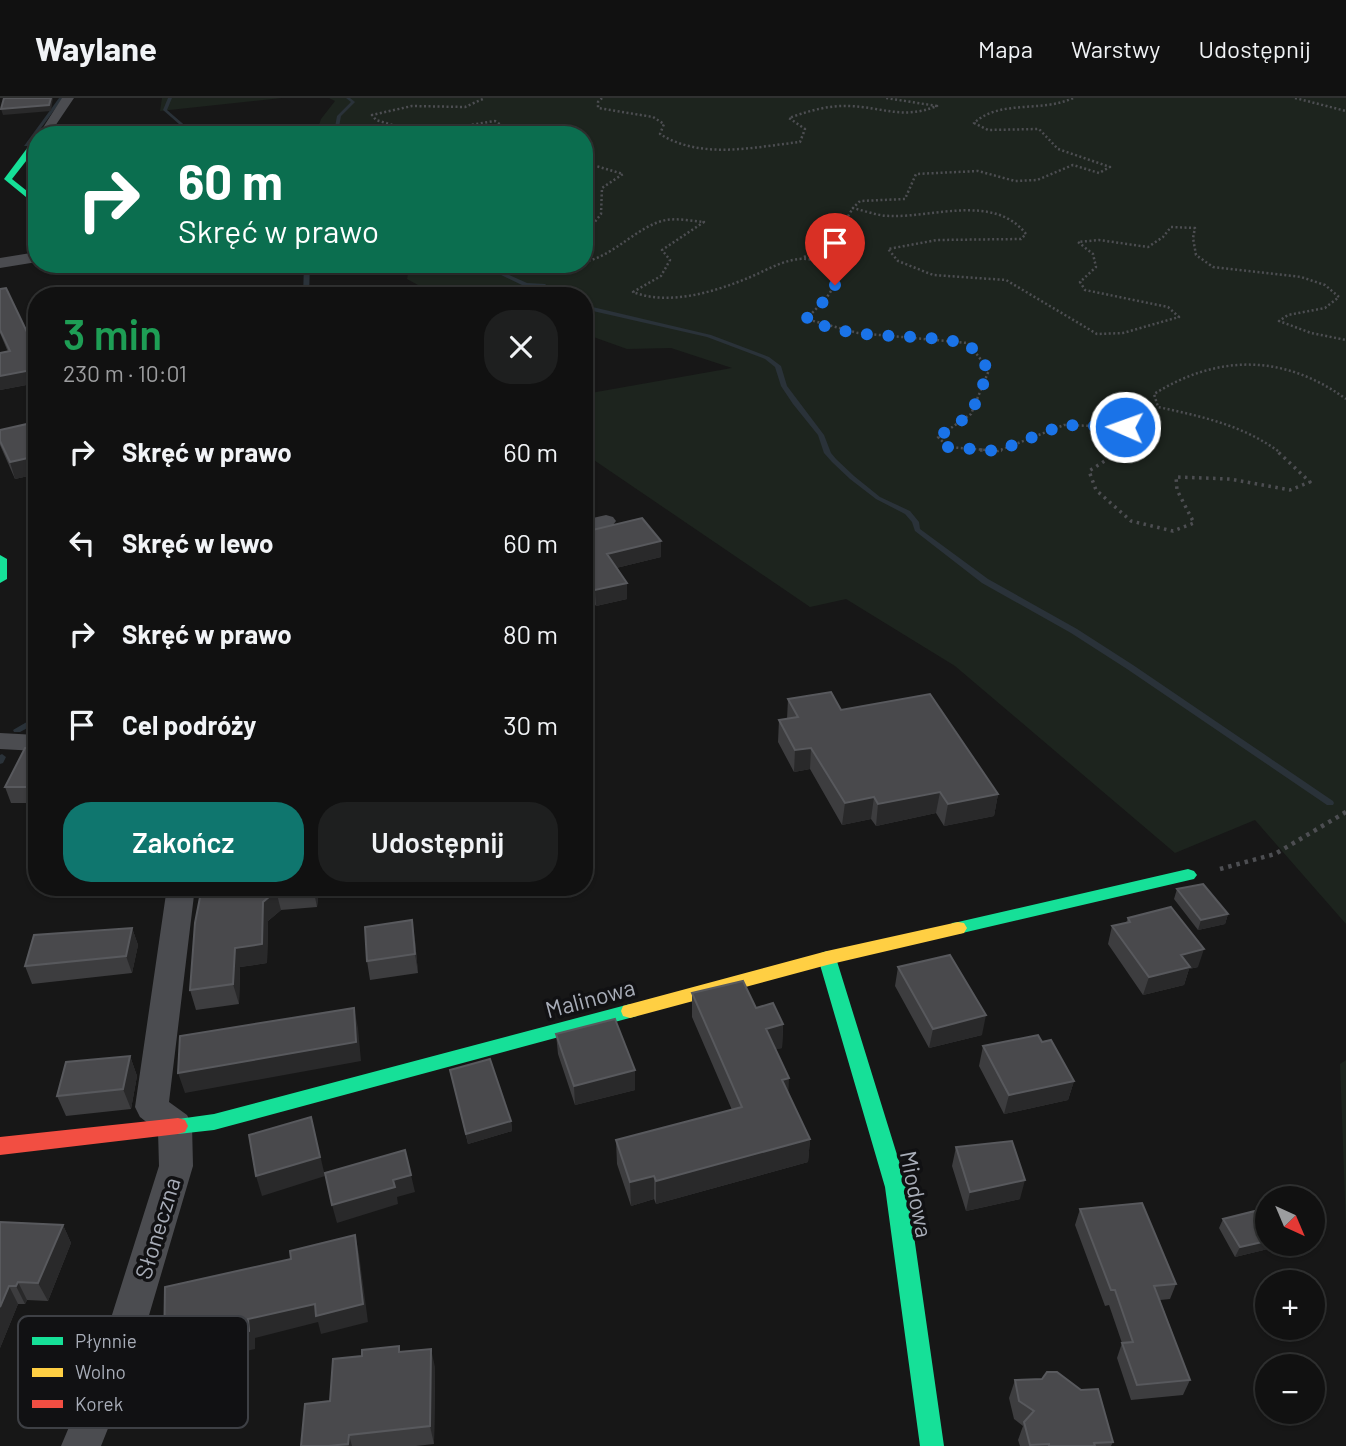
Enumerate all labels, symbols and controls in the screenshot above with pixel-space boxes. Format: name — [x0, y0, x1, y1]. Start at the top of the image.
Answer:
text: Waylane — [35, 28, 157, 68]
text: Mapa — [978, 34, 1033, 63]
text: Warstwy — [1071, 34, 1160, 63]
text: Udostępnij — [1198, 34, 1311, 63]
text: 60 m — [178, 151, 283, 210]
icon: right — [63, 154, 154, 245]
text: Skręć w prawo — [178, 211, 379, 249]
pin — [805, 213, 865, 285]
icon: arrive — [816, 224, 854, 262]
text: 3 min — [63, 308, 162, 358]
button: close — [484, 310, 558, 384]
text: 230 m · 10:01 — [63, 359, 187, 387]
position arrow — [1088, 390, 1162, 464]
icon: right — [63, 433, 101, 471]
text: Skręć w prawo — [122, 436, 292, 467]
text: 60 m — [503, 436, 558, 467]
icon: left — [63, 524, 101, 562]
text: Skręć w lewo — [122, 527, 274, 558]
text: 60 m — [503, 527, 558, 558]
icon: right — [63, 615, 101, 653]
text: Skręć w prawo — [122, 618, 292, 649]
text: 80 m — [503, 618, 558, 649]
icon: arrive — [63, 706, 101, 744]
text: Cel podróży — [122, 709, 256, 740]
text: 30 m — [503, 709, 558, 740]
button: Zakończ — [63, 802, 304, 882]
button: Udostępnij — [318, 802, 558, 882]
street label: Malinowa — [542, 973, 638, 1023]
street label: Miodowa — [895, 1148, 939, 1240]
street label: Słoneczna — [128, 1174, 186, 1282]
north arrow — [1255, 1186, 1325, 1256]
map controls — [1255, 1186, 1325, 1424]
button: + — [1255, 1270, 1325, 1340]
legend — [18, 1316, 248, 1428]
text: Płynnie — [75, 1329, 137, 1352]
button: − — [1255, 1354, 1325, 1424]
text: Wolno — [75, 1360, 126, 1383]
text: Korek — [75, 1392, 123, 1415]

